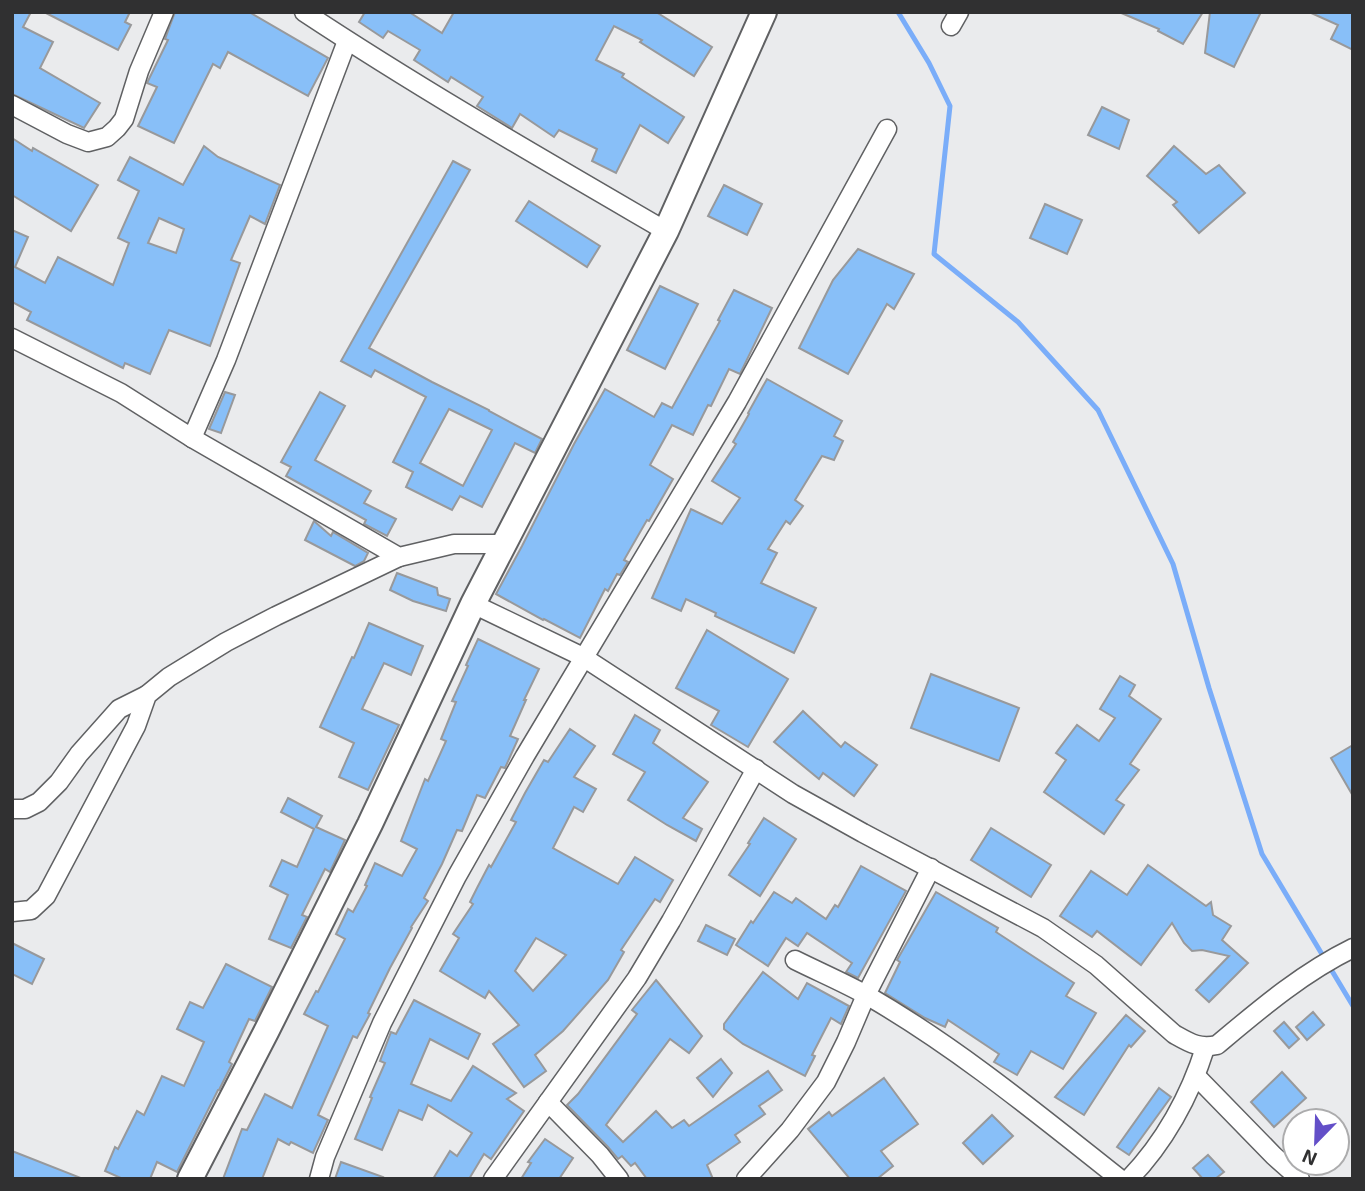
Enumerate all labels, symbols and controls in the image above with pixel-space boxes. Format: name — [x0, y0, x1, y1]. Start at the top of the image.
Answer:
north arrow — [1281, 1107, 1351, 1177]
text: N — [1298, 1145, 1320, 1171]

